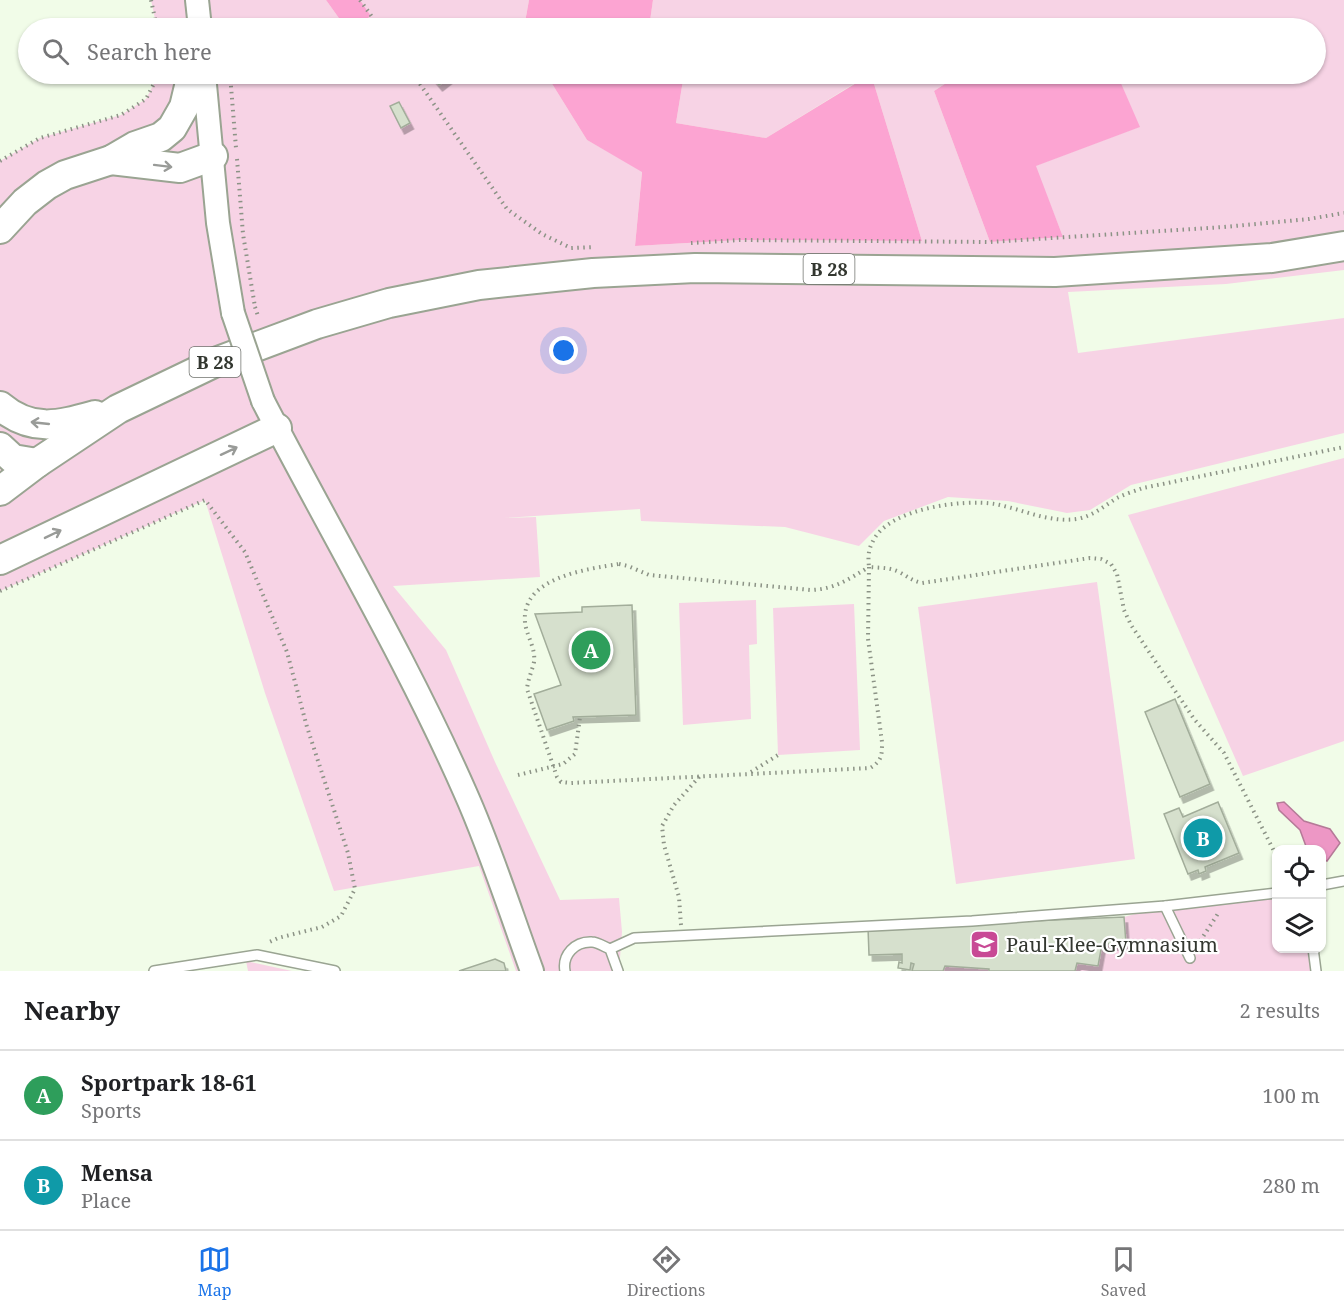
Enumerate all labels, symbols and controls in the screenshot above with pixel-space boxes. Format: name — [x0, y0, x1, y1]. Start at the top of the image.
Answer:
search box — [18, 18, 1326, 84]
icon: search — [39, 35, 72, 68]
text: Search here — [87, 36, 212, 66]
one-way arrow — [153, 161, 173, 172]
road number: B 28 — [804, 254, 854, 284]
your location — [549, 336, 578, 365]
road number: B 28 — [190, 347, 240, 377]
one-way arrow — [31, 417, 51, 428]
one-way arrow — [219, 444, 237, 456]
one-way arrow — [43, 528, 61, 540]
pin: A — [572, 628, 610, 672]
pin: B — [1184, 816, 1222, 860]
map controls — [1272, 845, 1326, 953]
button: locate — [1272, 845, 1326, 899]
button: layers — [1272, 899, 1326, 953]
school or university icon: Paul-Klee-Gymnasium — [969, 928, 1001, 960]
place label: Paul-Klee-Gymnasium — [1006, 931, 1218, 958]
text: Nearby — [24, 992, 120, 1028]
text: 2 results — [1240, 997, 1320, 1024]
text: Sportpark 18-61 — [81, 1067, 257, 1097]
text: A — [36, 1082, 51, 1109]
text: 100 m — [1262, 1082, 1320, 1109]
text: Sports — [81, 1097, 141, 1124]
text: Mensa — [81, 1157, 153, 1187]
text: B — [37, 1172, 50, 1199]
text: 280 m — [1262, 1172, 1320, 1199]
text: Place — [81, 1187, 131, 1214]
tab: Map — [198, 1243, 232, 1301]
tab: Directions — [627, 1243, 705, 1301]
tab: Saved — [1101, 1243, 1146, 1301]

